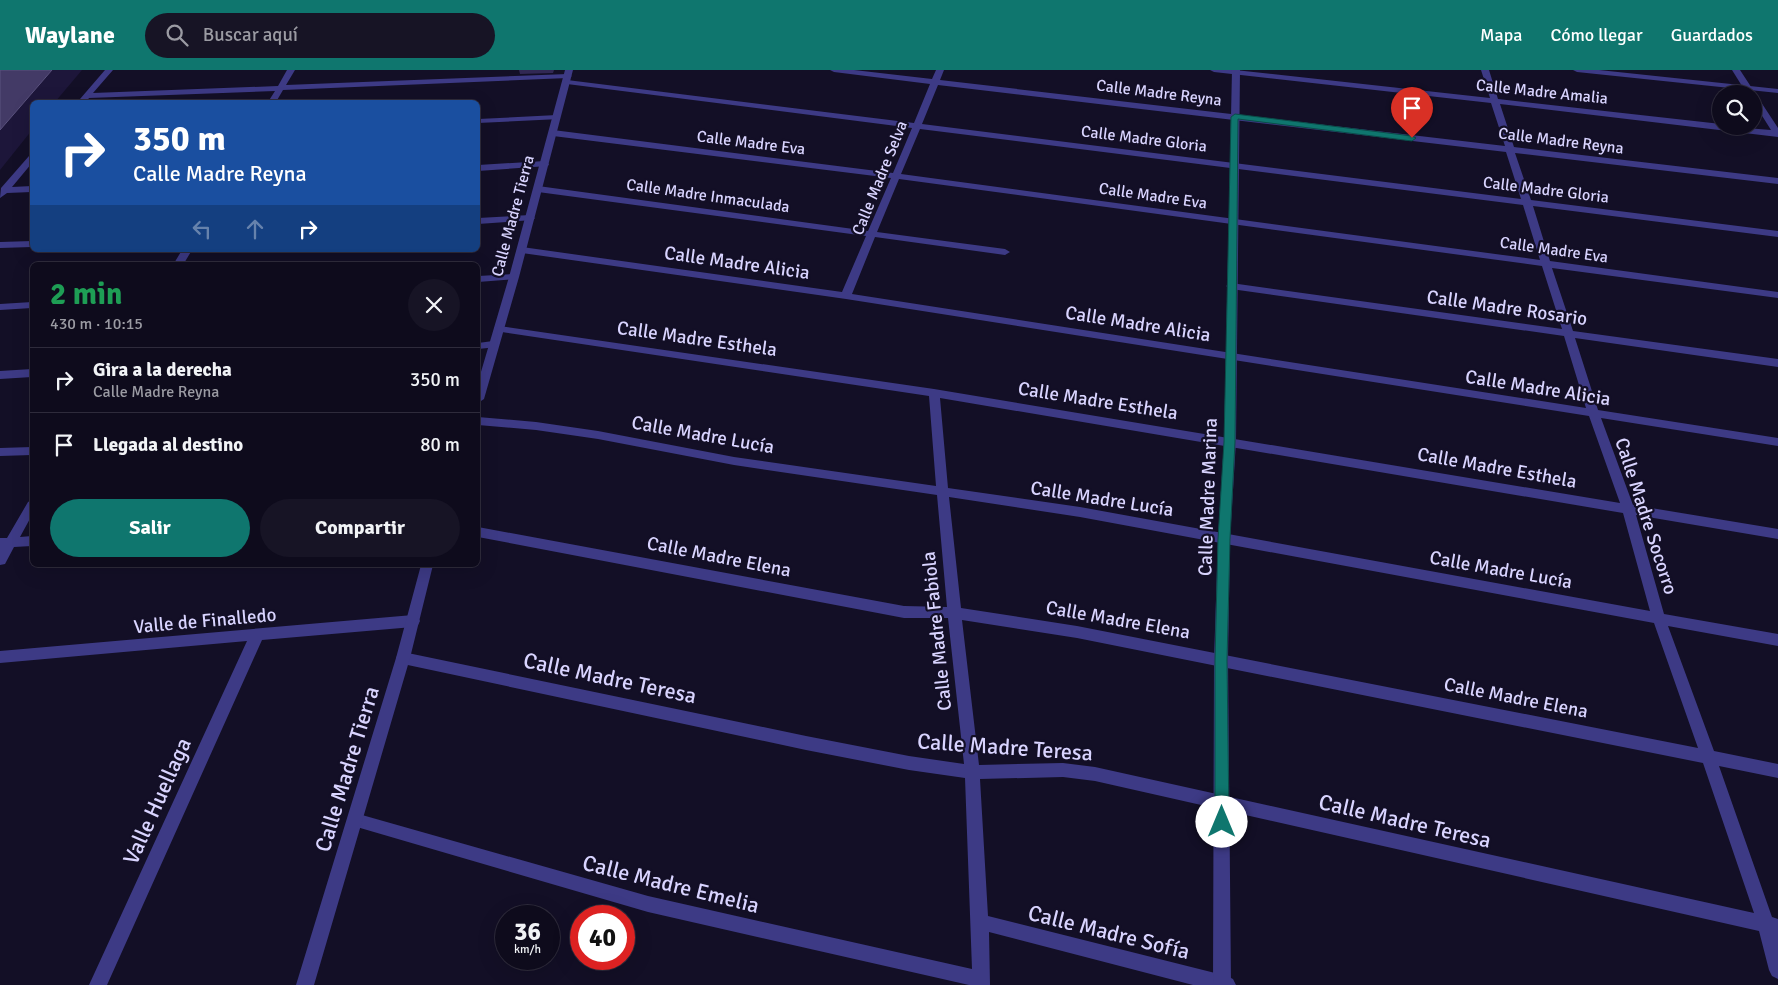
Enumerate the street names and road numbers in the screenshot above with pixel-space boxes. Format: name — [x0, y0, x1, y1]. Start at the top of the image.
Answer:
street label: Calle Madre Reyna — [1095, 75, 1223, 111]
street label: Calle Madre Amalia — [1475, 75, 1609, 109]
street label: Calle Madre Selva — [848, 118, 912, 238]
street label: Calle Madre Gloria — [1080, 121, 1208, 157]
street label: Calle Madre Reyna — [1497, 123, 1625, 159]
street label: Calle Madre Eva — [696, 126, 806, 160]
street label: Calle Madre Tierra — [487, 153, 539, 279]
street label: Calle Madre Gloria — [1482, 172, 1610, 208]
street label: Calle Madre Inmaculada — [625, 175, 791, 217]
street label: Calle Madre Eva — [1098, 179, 1208, 213]
street label: Calle Madre Eva — [1499, 233, 1609, 267]
street label: Calle Madre Alicia — [663, 241, 811, 285]
street label: Calle Madre Rosario — [1425, 285, 1589, 331]
street label: Calle Madre Alicia — [1064, 301, 1212, 347]
street label: Calle Madre Esthela — [615, 316, 779, 362]
street label: Calle Madre Alicia — [1464, 365, 1612, 411]
street label: Calle Madre Esthela — [1016, 377, 1180, 425]
street label: Calle Madre Lucía — [630, 411, 776, 459]
street label: Calle Madre Marina — [1193, 418, 1223, 576]
street label: Calle Madre Socorro — [1609, 435, 1683, 598]
street label: Calle Madre Esthela — [1415, 442, 1579, 494]
street label: Calle Madre Lucía — [1029, 476, 1175, 522]
street label: Calle Madre Elena — [645, 531, 793, 583]
street label: Calle Madre Lucía — [1428, 546, 1574, 594]
street label: Calle Madre Fabiola — [917, 550, 957, 712]
street label: Calle Madre Elena — [1044, 595, 1192, 645]
street label: Valle de Finalledo — [133, 603, 278, 639]
street label: Calle Madre Teresa — [521, 646, 699, 710]
street label: Calle Madre Elena — [1442, 672, 1590, 724]
street label: Calle Madre Tierra — [309, 683, 385, 855]
street label: Calle Madre Teresa — [916, 727, 1094, 767]
street label: Valle Huellaga — [117, 734, 197, 868]
street label: Calle Madre Teresa — [1316, 788, 1494, 854]
street label: Calle Madre Emelia — [580, 849, 762, 919]
street label: Calle Madre Sofía — [1025, 899, 1193, 965]

